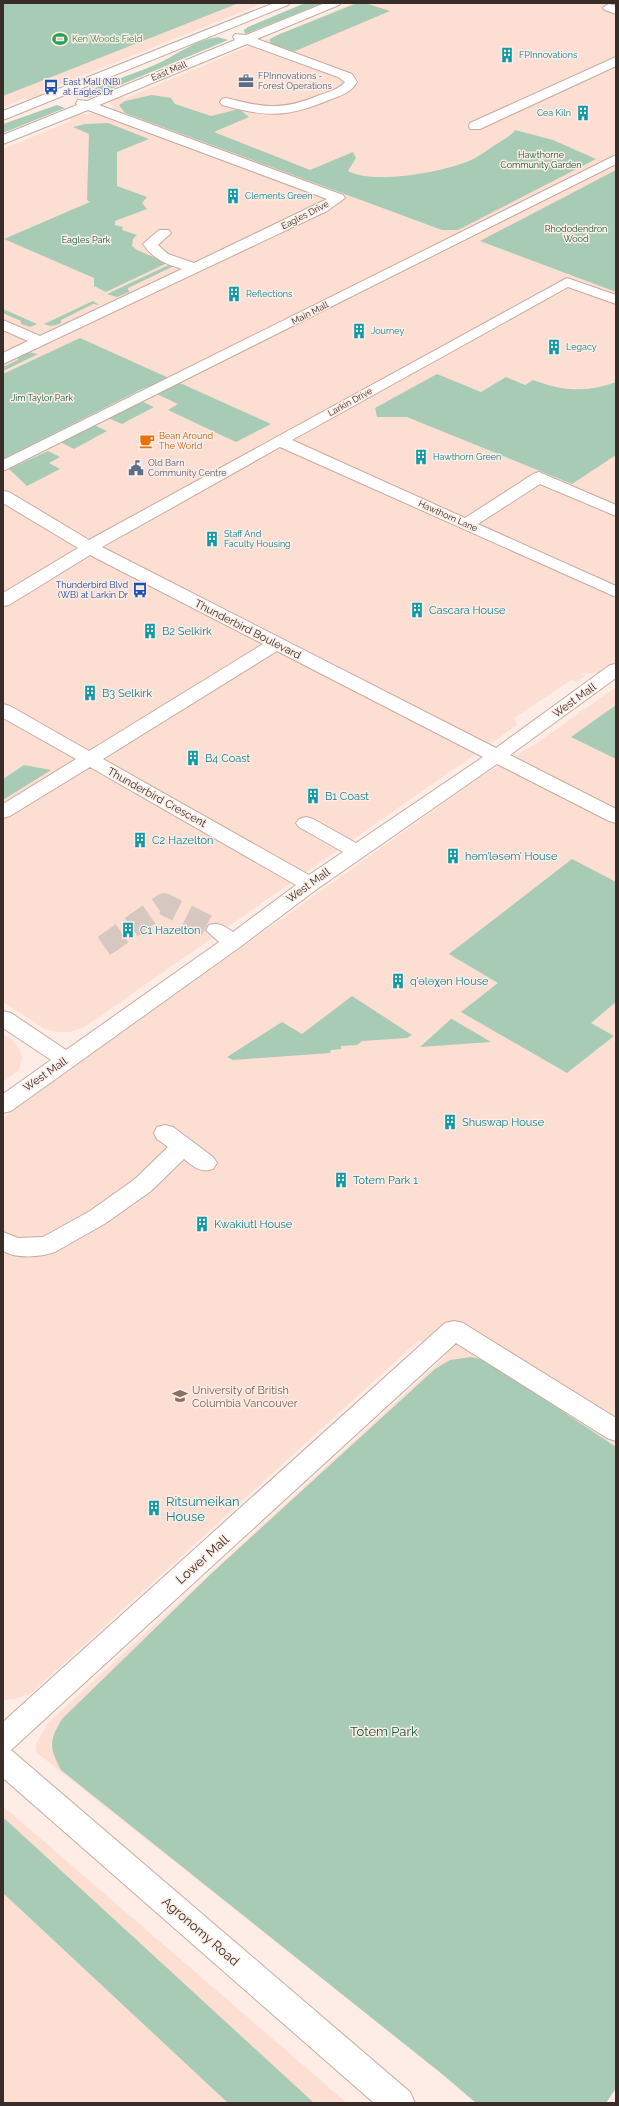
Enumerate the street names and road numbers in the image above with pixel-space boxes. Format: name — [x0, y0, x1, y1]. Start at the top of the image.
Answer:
street label: East Mall — [150, 59, 189, 83]
street label: Eagles Drive — [280, 198, 331, 231]
street label: Main Mall — [290, 299, 331, 327]
street label: Larkin Drive — [326, 385, 375, 418]
street label: Hawthorn Lane — [417, 498, 480, 534]
street label: Thunderbird Boulevard — [192, 597, 303, 662]
street label: West Mall — [550, 680, 599, 721]
street label: Thunderbird Crescent — [105, 765, 209, 830]
street label: West Mall — [284, 865, 333, 906]
street label: West Mall — [21, 1055, 70, 1094]
street label: Lower Mall — [173, 1531, 232, 1587]
street label: Agronomy Road — [159, 1894, 242, 1969]

